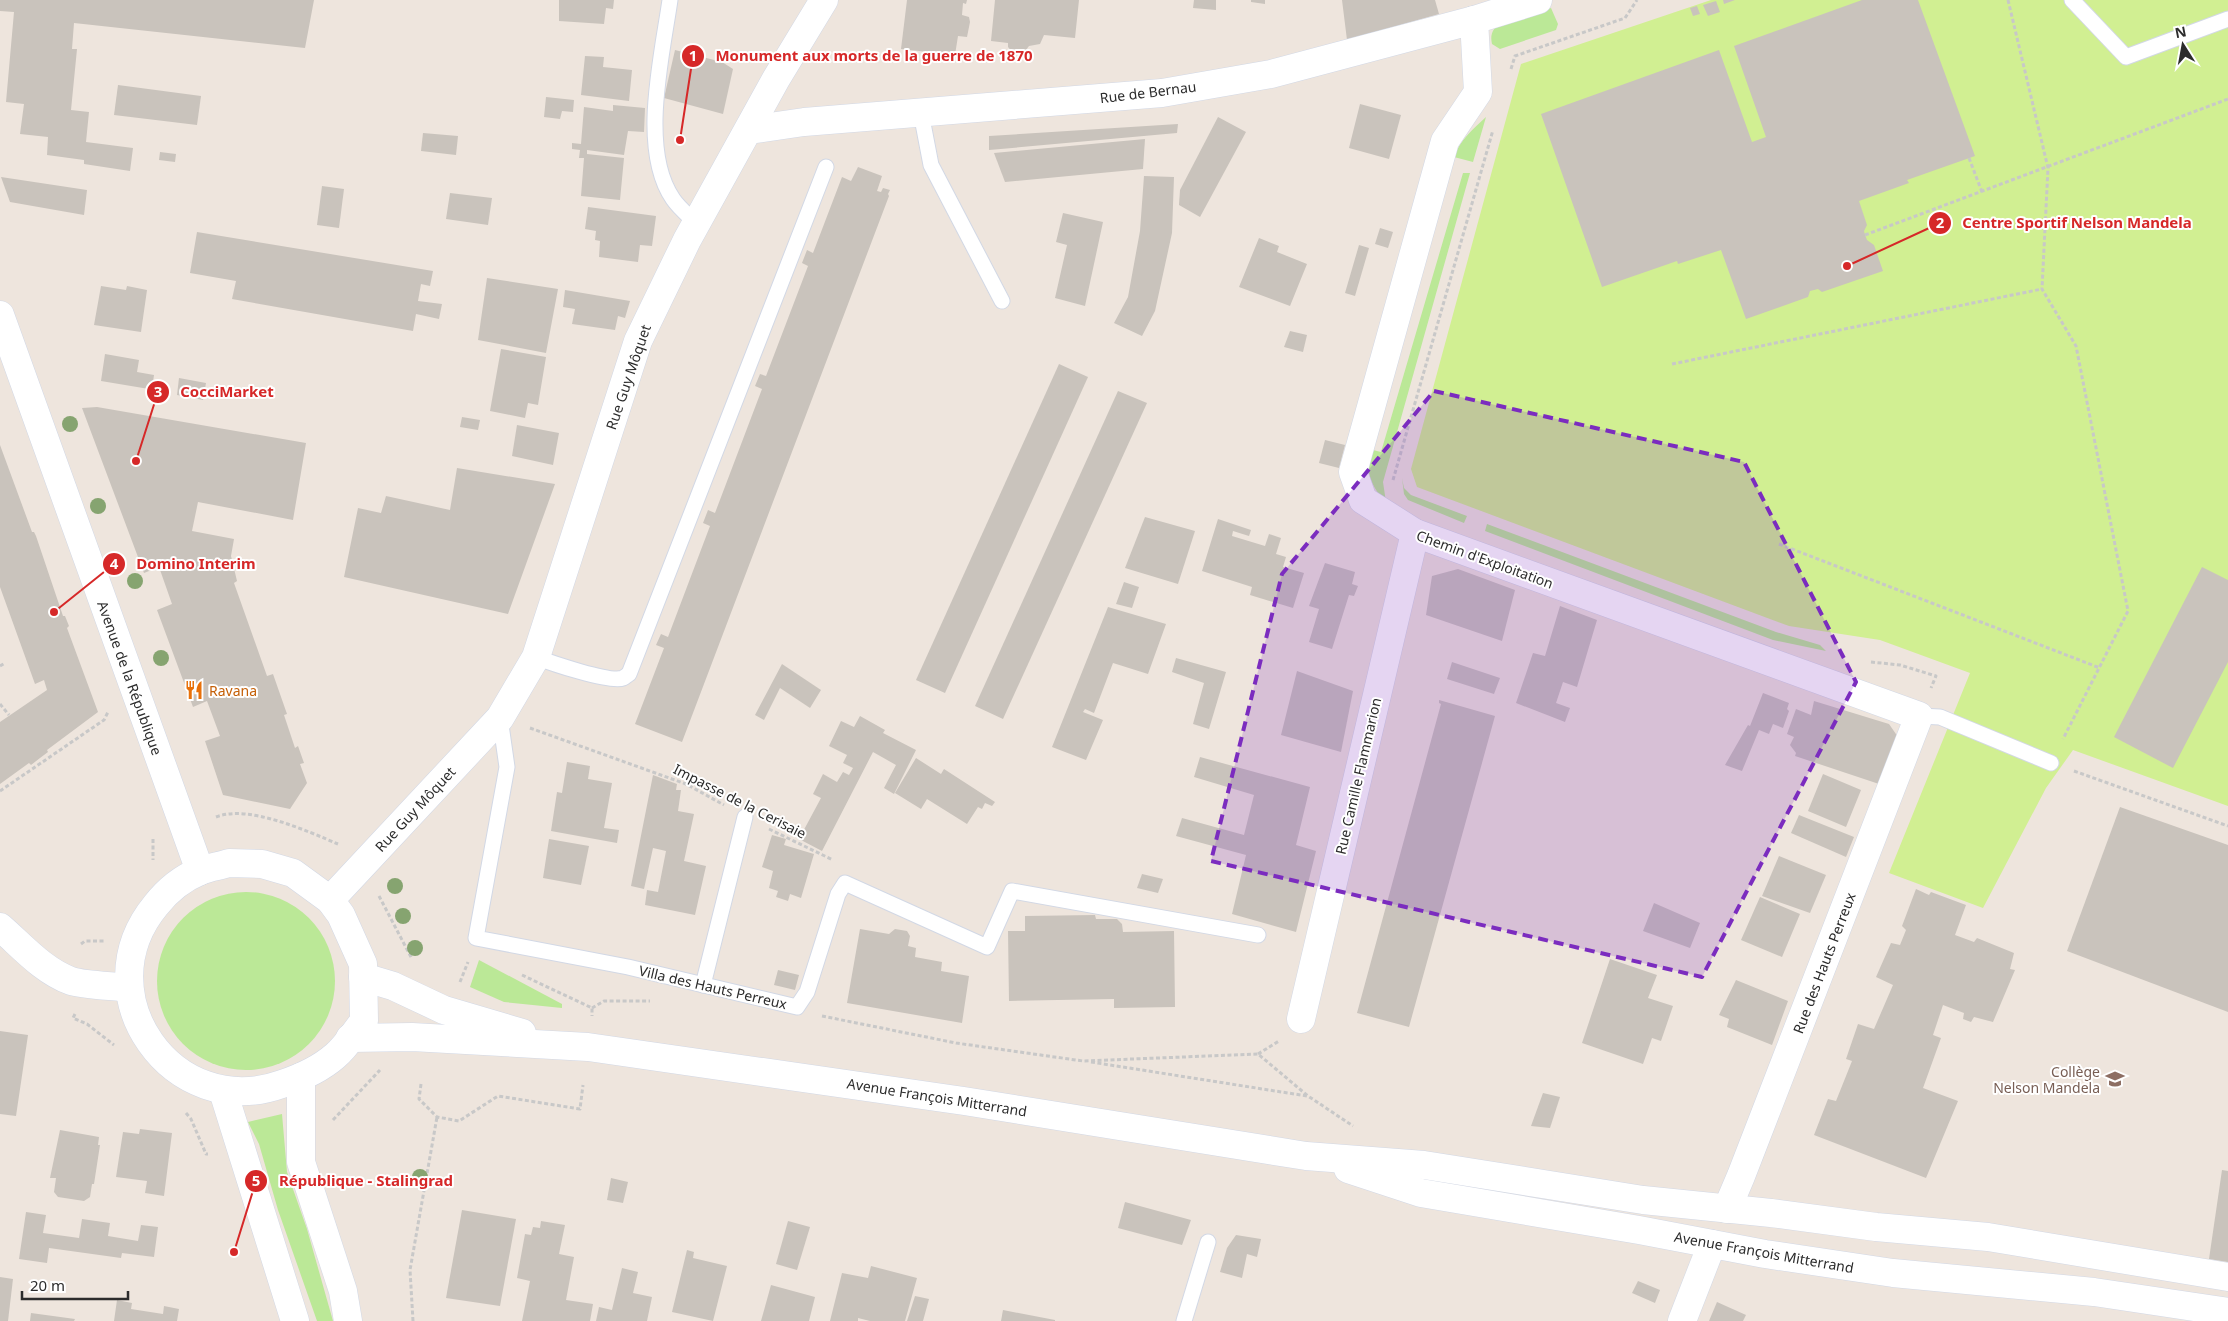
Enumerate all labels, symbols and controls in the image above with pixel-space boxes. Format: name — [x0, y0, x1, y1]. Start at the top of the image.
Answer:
north arrow — [2158, 20, 2208, 70]
text: N — [2173, 21, 2188, 42]
callout: Monument aux morts de la guerre de 1870 — [680, 41, 1043, 71]
text: 1 — [689, 45, 697, 65]
text: Monument aux morts de la guerre de 1870 — [715, 45, 1033, 65]
street label: Rue de Bernau — [1099, 77, 1197, 107]
callout: Centre Sportif Nelson Mandela — [1927, 208, 2202, 238]
text: 2 — [1936, 212, 1945, 232]
text: Centre Sportif Nelson Mandela — [1962, 212, 2192, 232]
street label: Rue Guy Môquet — [601, 322, 655, 432]
callout: CocciMarket — [145, 377, 284, 407]
text: 3 — [154, 381, 162, 401]
text: CocciMarket — [180, 381, 274, 401]
street label: Chemin d'Exploitation — [1414, 525, 1556, 593]
callout: Domino Interim — [101, 549, 266, 579]
text: 4 — [110, 553, 119, 573]
text: Domino Interim — [136, 553, 256, 573]
street label: Avenue de la République — [93, 598, 167, 758]
restaurant icon: Ravana — [183, 679, 205, 701]
place label: Ravana — [209, 681, 257, 700]
street label: Rue Camille Flammarion — [1331, 696, 1385, 856]
street label: Impasse de la Cerisaie — [670, 759, 810, 843]
street label: Rue Guy Môquet — [371, 762, 459, 856]
street label: Rue des Hauts Perreux — [1788, 889, 1860, 1036]
street label: Villa des Hauts Perreux — [637, 961, 790, 1013]
place label: Collège Nelson Mandela — [1993, 1062, 2100, 1097]
school or university icon: Collège Nelson Mandela — [2104, 1068, 2126, 1090]
street label: Avenue François Mitterrand — [846, 1073, 1028, 1121]
callout: République - Stalingrad — [244, 1166, 463, 1196]
text: 5 — [252, 1170, 260, 1190]
text: République - Stalingrad — [279, 1170, 453, 1190]
street label: Avenue François Mitterrand — [1673, 1227, 1855, 1277]
scale bar — [22, 1268, 129, 1300]
text: 20 m — [30, 1275, 65, 1295]

